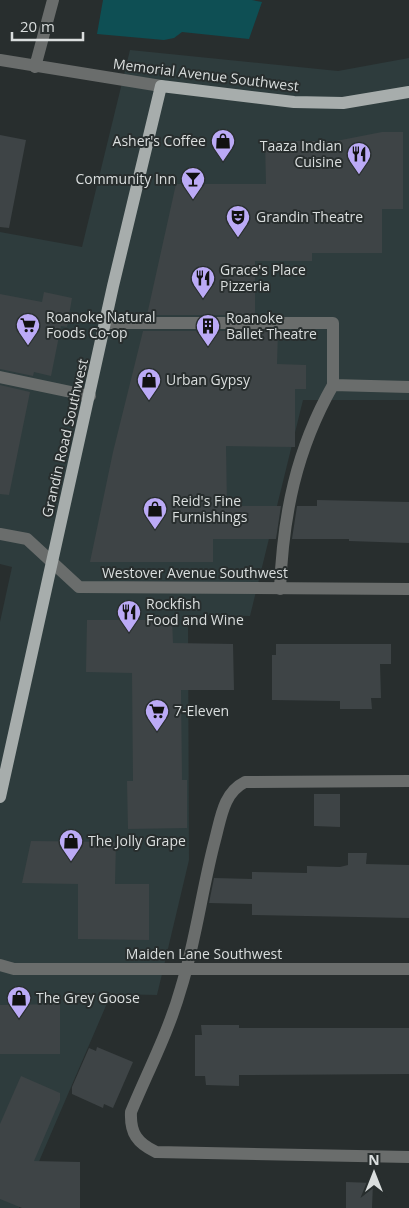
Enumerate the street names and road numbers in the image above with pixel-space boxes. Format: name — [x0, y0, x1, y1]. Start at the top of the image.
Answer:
street label: Memorial Avenue Southwest — [112, 54, 300, 95]
street label: Grandin Road Southwest — [37, 357, 92, 519]
street label: Westover Avenue Southwest — [102, 563, 288, 582]
street label: Maiden Lane Southwest — [126, 944, 282, 963]

